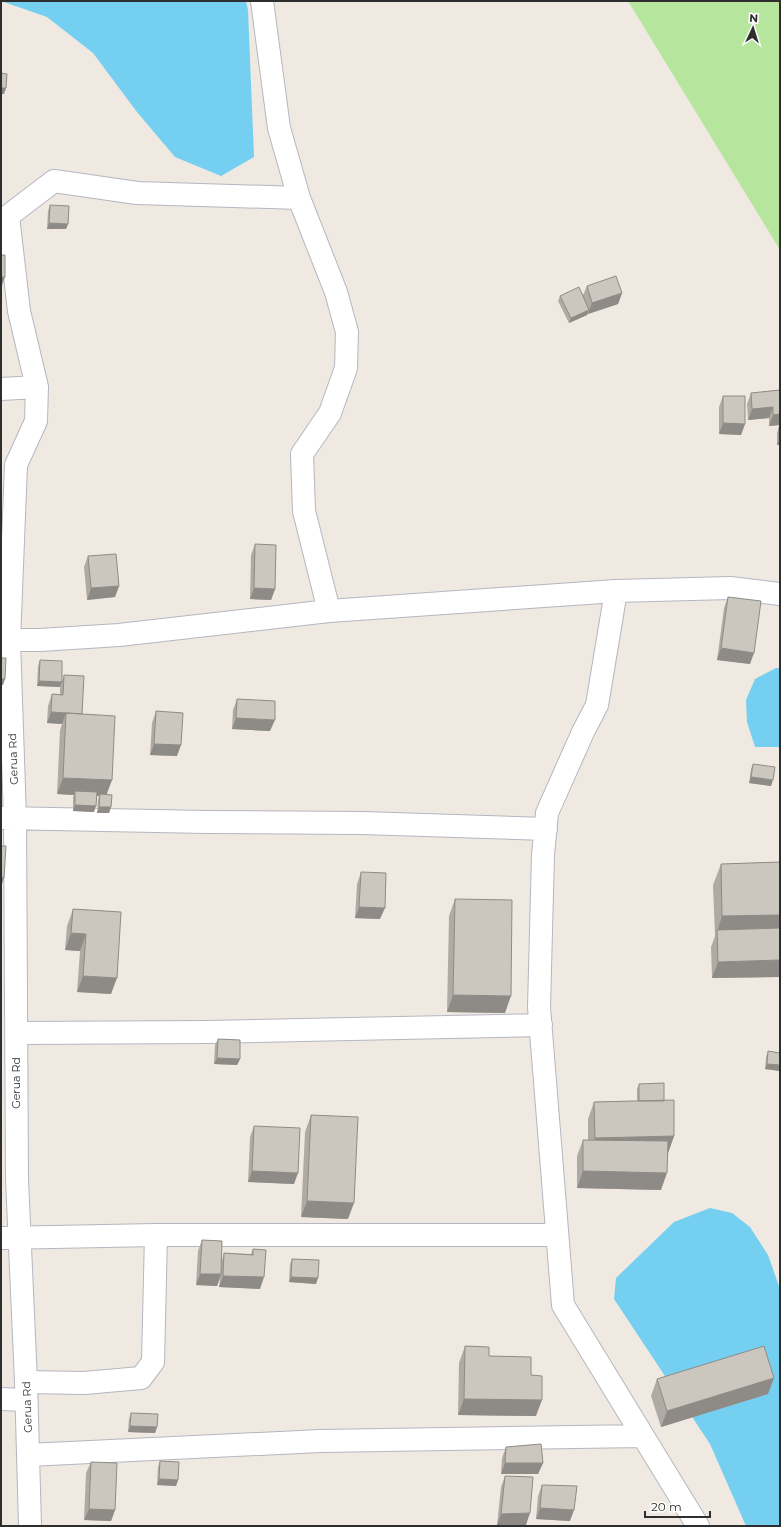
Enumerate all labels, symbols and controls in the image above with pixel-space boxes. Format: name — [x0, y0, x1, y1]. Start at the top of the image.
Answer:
north arrow — [733, 8, 773, 48]
text: N — [749, 11, 759, 25]
street label: Gerua Rd — [5, 733, 21, 785]
street label: Gerua Rd — [9, 1057, 23, 1109]
street label: Gerua Rd — [19, 1381, 35, 1433]
scale bar — [645, 1493, 710, 1519]
text: 20 m — [651, 1499, 682, 1514]

